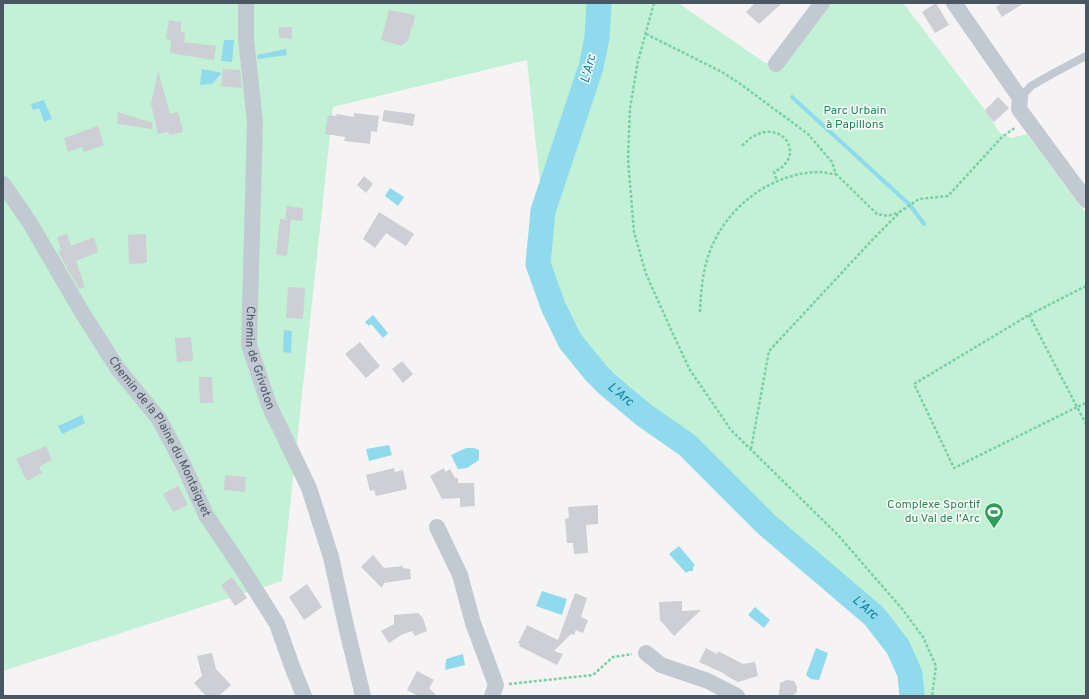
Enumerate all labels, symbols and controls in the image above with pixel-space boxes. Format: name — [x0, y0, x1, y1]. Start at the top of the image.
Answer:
water label: L'Arc — [578, 52, 601, 85]
park label: Parc Urbain à Papillons — [824, 103, 886, 133]
street label: Chemin de Grivoton — [241, 306, 278, 413]
street label: Chemin de la Plaine du Montaiguet — [104, 354, 214, 520]
water label: L'Arc — [604, 380, 637, 411]
place label: Complexe Sportif du Val de l'Arc — [887, 497, 980, 527]
sports icon: Complexe Sportif du Val de l'Arc — [983, 501, 1005, 529]
water label: L'Arc — [848, 593, 881, 624]

